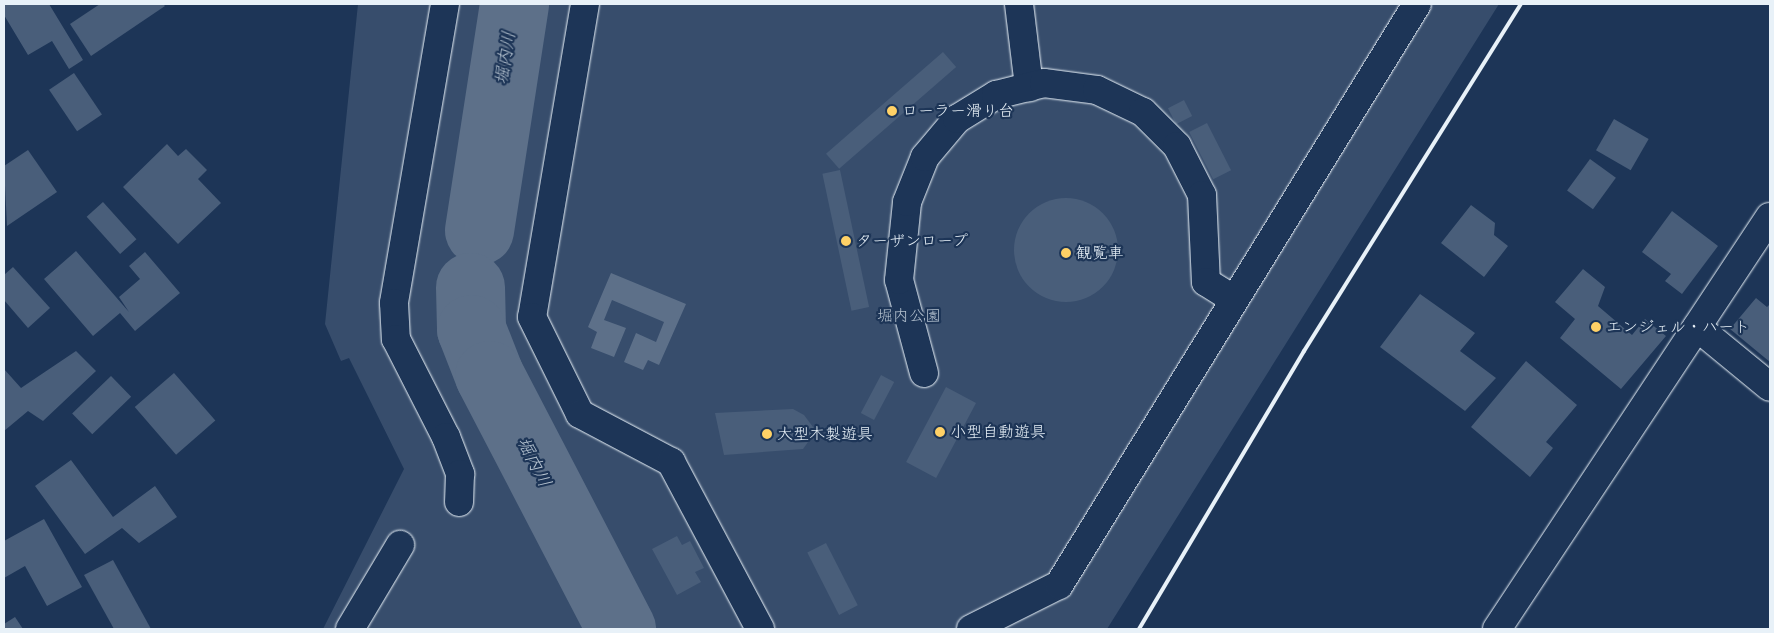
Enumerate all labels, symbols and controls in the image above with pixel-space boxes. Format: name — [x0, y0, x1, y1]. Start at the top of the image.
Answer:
water label: 堀内川 — [490, 30, 520, 86]
place label: ローラー滑り台 — [902, 101, 1014, 121]
marker: ローラー滑り台 — [886, 105, 898, 117]
place label: ターザンロープ — [856, 231, 968, 251]
marker: ターザンロープ — [840, 235, 852, 247]
place label: 観覧車 — [1076, 243, 1124, 263]
marker: 観覧車 — [1060, 247, 1072, 259]
park label: 堀内公園 — [877, 306, 941, 326]
place label: エンジェル・ハート — [1606, 317, 1750, 337]
marker: エンジェル・ハート — [1590, 321, 1602, 333]
place label: 小型自動遊具 — [950, 422, 1046, 442]
place label: 大型木製遊具 — [777, 424, 873, 444]
marker: 小型自動遊具 — [934, 426, 946, 438]
marker: 大型木製遊具 — [761, 428, 773, 440]
water label: 堀内川 — [512, 433, 556, 491]

